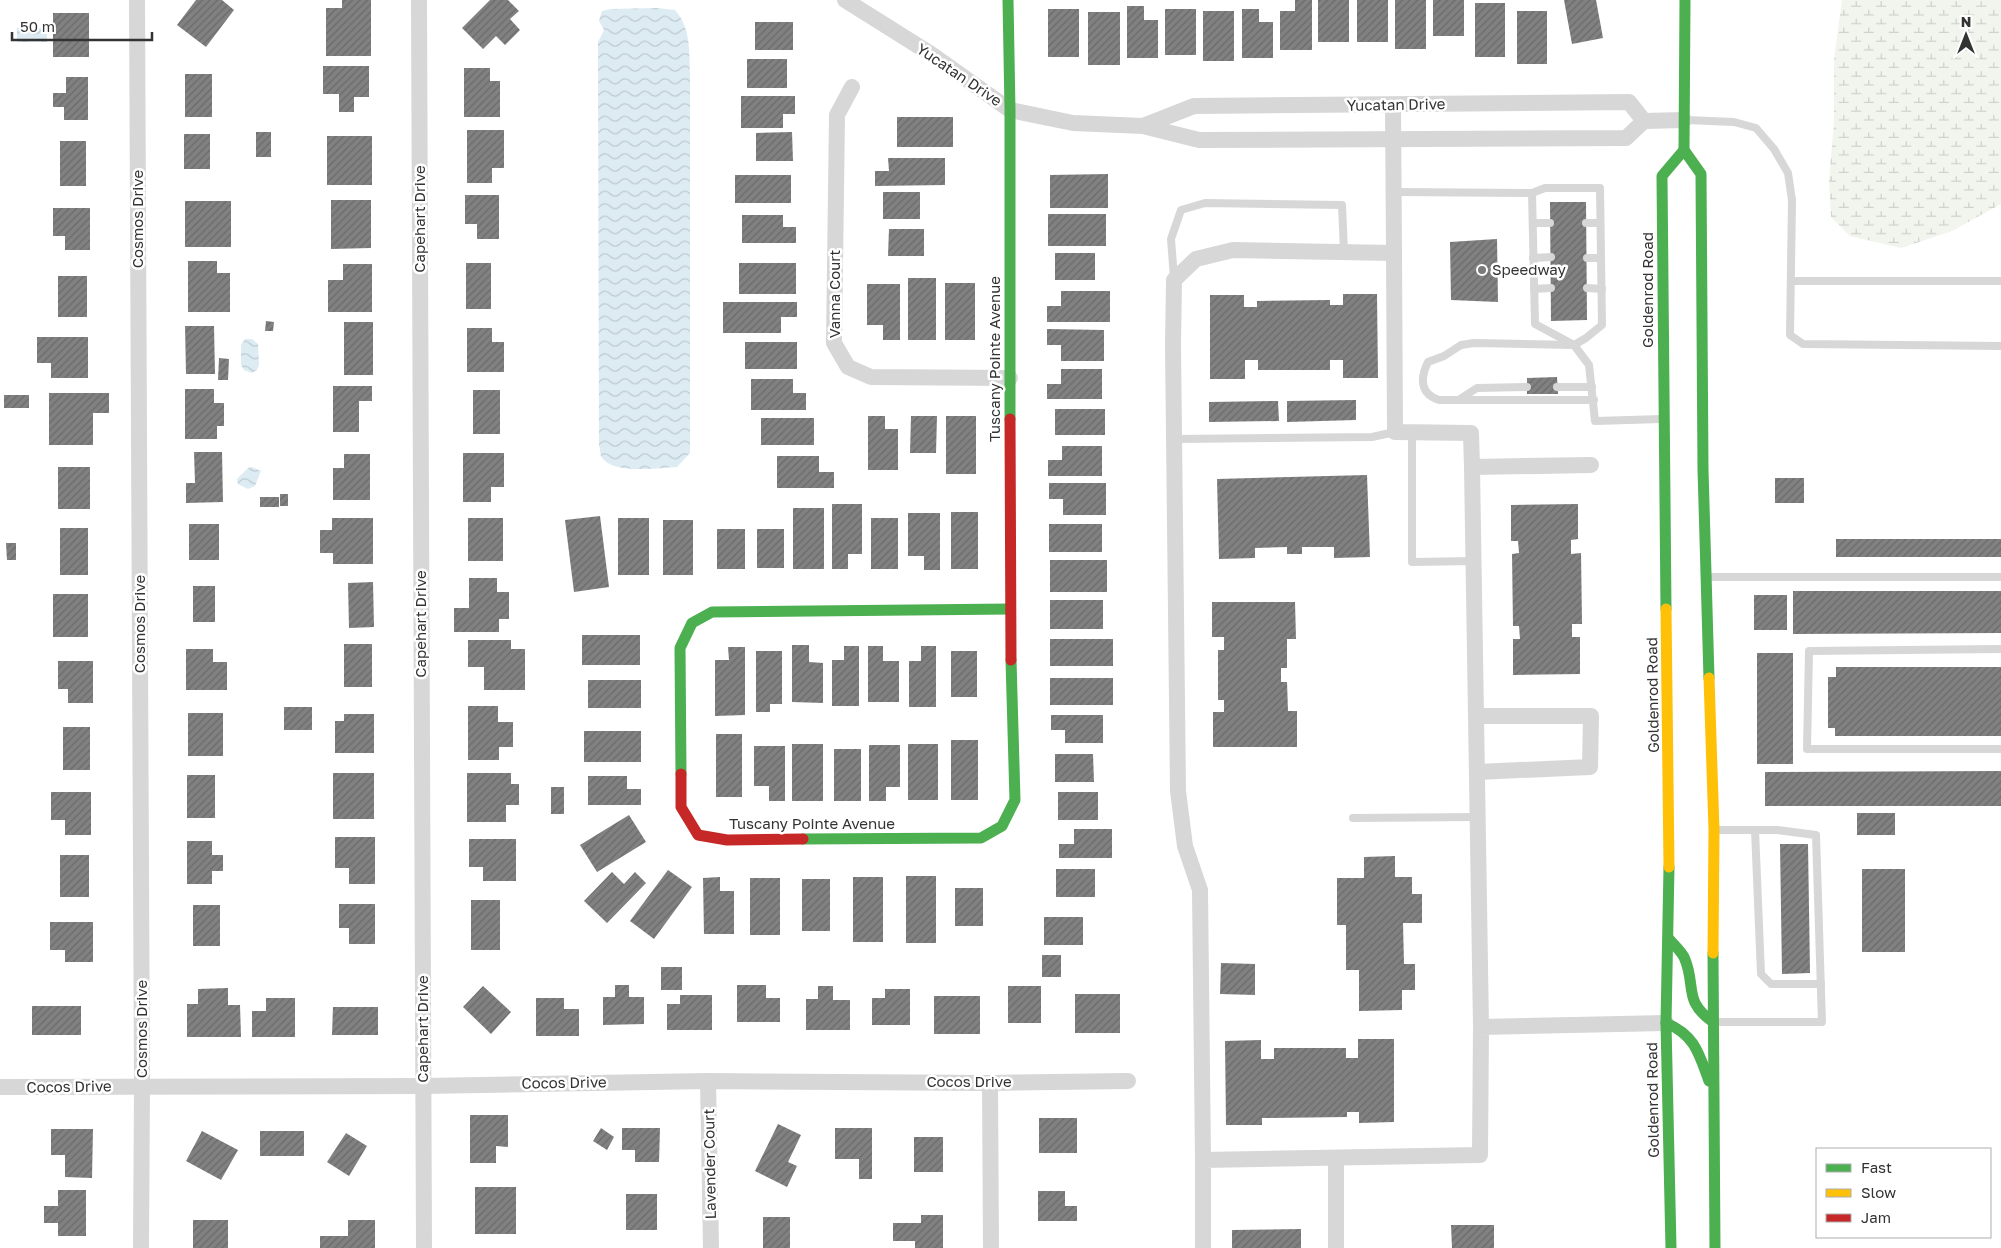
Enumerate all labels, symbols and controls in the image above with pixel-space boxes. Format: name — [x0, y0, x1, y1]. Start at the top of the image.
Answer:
scale bar — [12, 10, 152, 42]
north arrow — [1941, 10, 1991, 60]
text: N — [1961, 13, 1971, 30]
text: 50 m — [20, 17, 55, 35]
street label: Yucatan Drive — [914, 39, 1006, 109]
street label: Yucatan Drive — [1346, 94, 1446, 114]
street label: Capehart Drive — [410, 165, 428, 273]
street label: Cosmos Drive — [128, 170, 146, 268]
street label: Goldenrod Road — [1638, 232, 1656, 348]
street label: Vanna Court — [825, 250, 843, 338]
place label: Speedway — [1492, 260, 1566, 278]
marker: Speedway — [1476, 264, 1488, 276]
street label: Tuscany Pointe Avenue — [985, 276, 1003, 442]
street label: Capehart Drive — [411, 570, 429, 678]
street label: Cosmos Drive — [130, 575, 148, 673]
street label: Goldenrod Road — [1642, 637, 1662, 753]
street label: Tuscany Pointe Avenue — [729, 814, 895, 832]
street label: Capehart Drive — [413, 975, 431, 1083]
street label: Cosmos Drive — [132, 980, 150, 1078]
street label: Goldenrod Road — [1642, 1042, 1662, 1158]
street label: Cocos Drive — [521, 1072, 607, 1092]
street label: Cocos Drive — [926, 1072, 1012, 1090]
street label: Cocos Drive — [26, 1076, 112, 1096]
street label: Lavender Court — [699, 1108, 719, 1220]
legend — [1816, 1148, 1991, 1238]
text: Fast — [1861, 1158, 1892, 1176]
text: Slow — [1861, 1183, 1896, 1201]
text: Jam — [1861, 1208, 1891, 1226]

